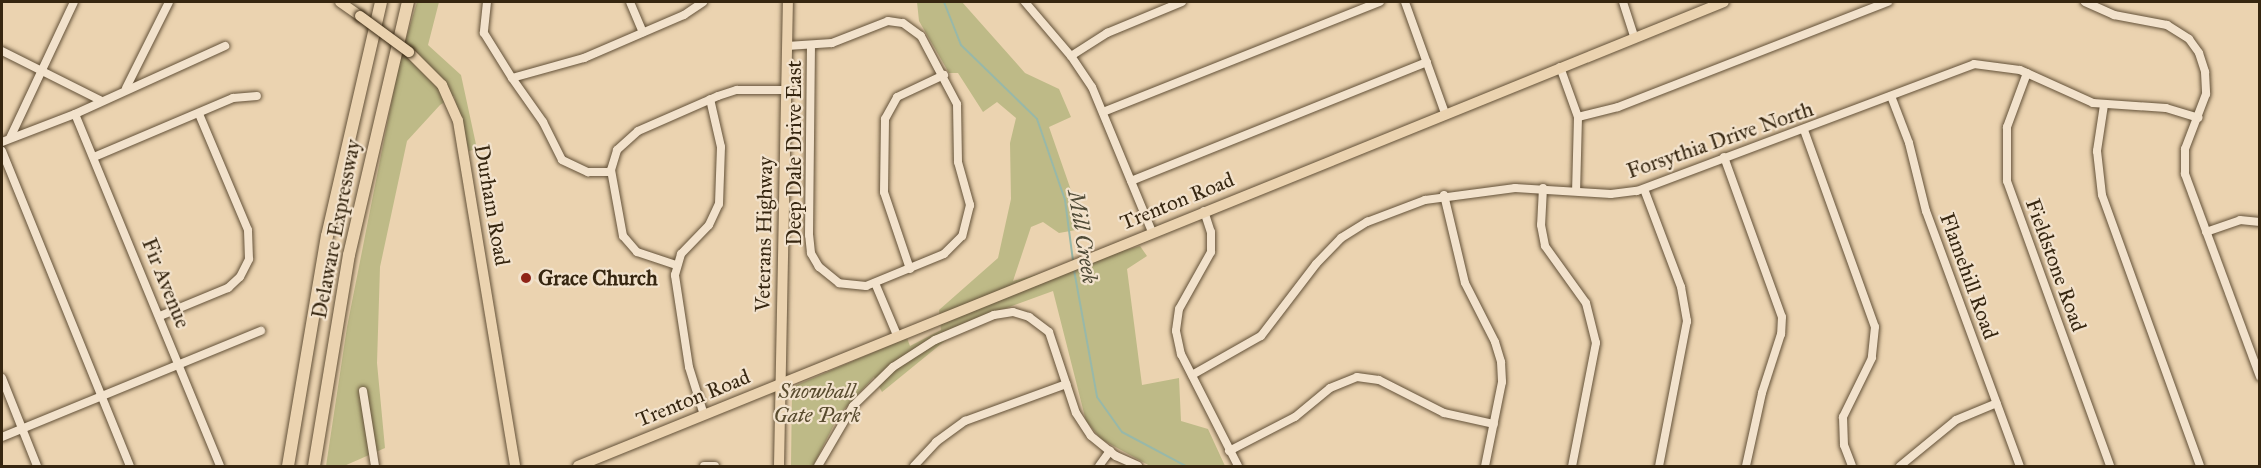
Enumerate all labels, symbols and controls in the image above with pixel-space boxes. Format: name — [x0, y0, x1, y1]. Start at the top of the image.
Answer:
street label: Deep Dale Drive East — [781, 60, 807, 246]
street label: Forsythia Drive North — [1623, 96, 1817, 184]
street label: Delaware Expressway — [306, 137, 366, 321]
street label: Durham Road — [469, 142, 515, 268]
street label: Veterans Highway — [750, 156, 778, 312]
street label: Trenton Road — [1116, 167, 1238, 235]
water label: Mill Creek — [1063, 188, 1103, 286]
street label: Fieldstone Road — [2020, 195, 2092, 335]
street label: Flamehill Road — [1934, 209, 2004, 343]
street label: Fir Avenue — [137, 234, 195, 332]
place label: Grace Church — [538, 265, 658, 291]
marker: Grace Church — [519, 271, 533, 285]
street label: Trenton Road — [632, 364, 754, 432]
park label: Snowball Gate Park — [773, 378, 861, 428]

